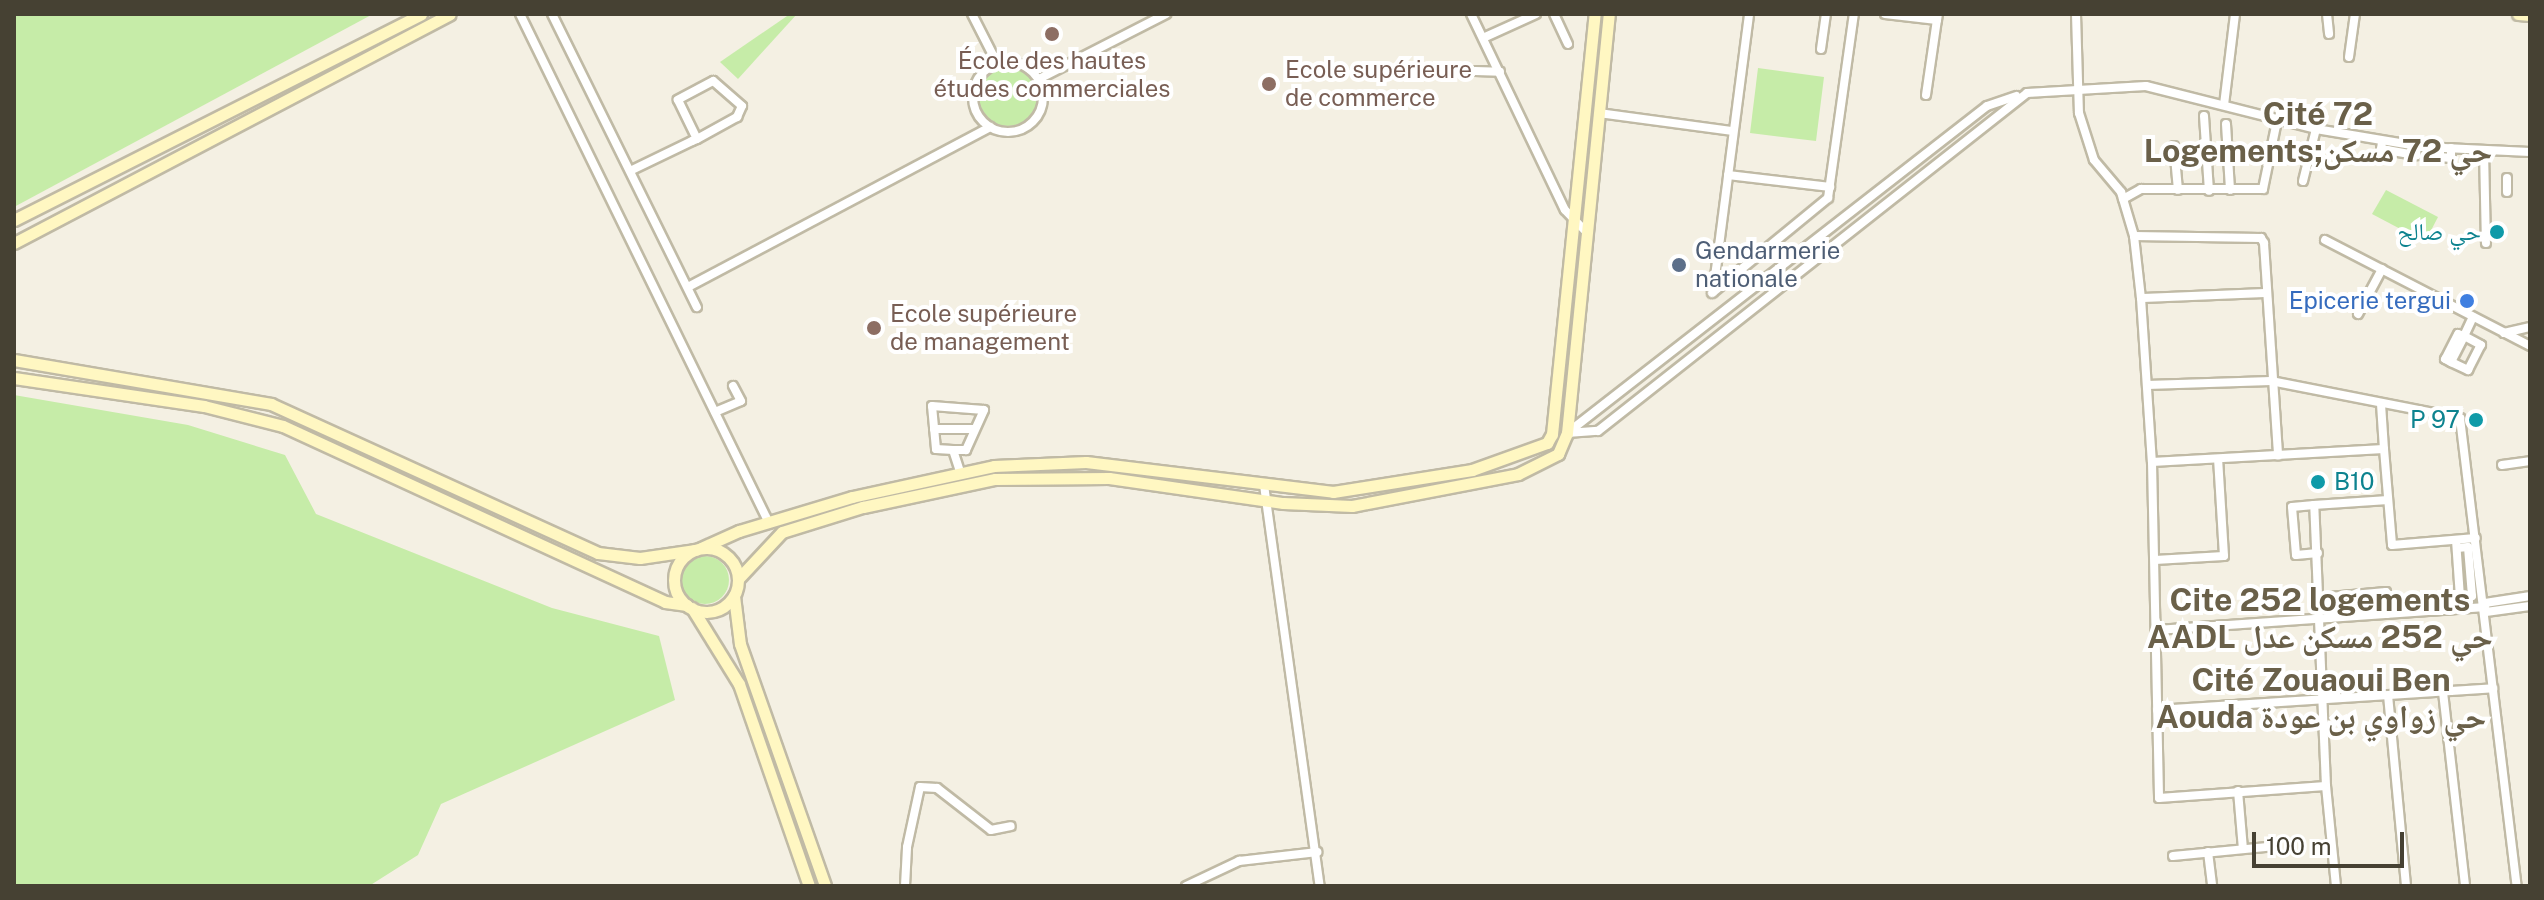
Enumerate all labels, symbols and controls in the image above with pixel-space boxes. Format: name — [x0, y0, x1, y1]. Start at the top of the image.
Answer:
marker: École des hautes études commerciales — [1043, 25, 1061, 43]
place label: École des hautes études commerciales — [933, 47, 1171, 103]
place label: Ecole supérieure de commerce — [1285, 56, 1472, 112]
marker: Ecole supérieure de commerce — [1260, 75, 1278, 93]
district label: Cité 72 Logements;حي 72 مسكن — [2144, 96, 2492, 171]
place label: حي صالح — [2397, 218, 2481, 246]
marker: حي صالح — [2488, 223, 2506, 241]
place label: Gendarmerie nationale — [1695, 237, 1840, 293]
marker: Gendarmerie nationale — [1670, 256, 1688, 274]
place label: Epicerie tergui — [2289, 287, 2451, 315]
marker: Epicerie tergui — [2458, 292, 2476, 310]
place label: Ecole supérieure de management — [890, 300, 1077, 356]
marker: Ecole supérieure de management — [865, 319, 883, 337]
place label: P 97 — [2410, 406, 2460, 434]
marker: P 97 — [2467, 411, 2485, 429]
place label: B10 — [2334, 468, 2375, 496]
marker: B10 — [2309, 473, 2327, 491]
district label: Cite 252 logements AADL حي 252 مسكن عدل — [2147, 582, 2493, 657]
district label: Cité Zouaoui Ben Aouda حي زواوي بن عودة — [2156, 662, 2486, 737]
scale bar — [2256, 816, 2408, 866]
text: 100 m — [2266, 832, 2332, 860]

